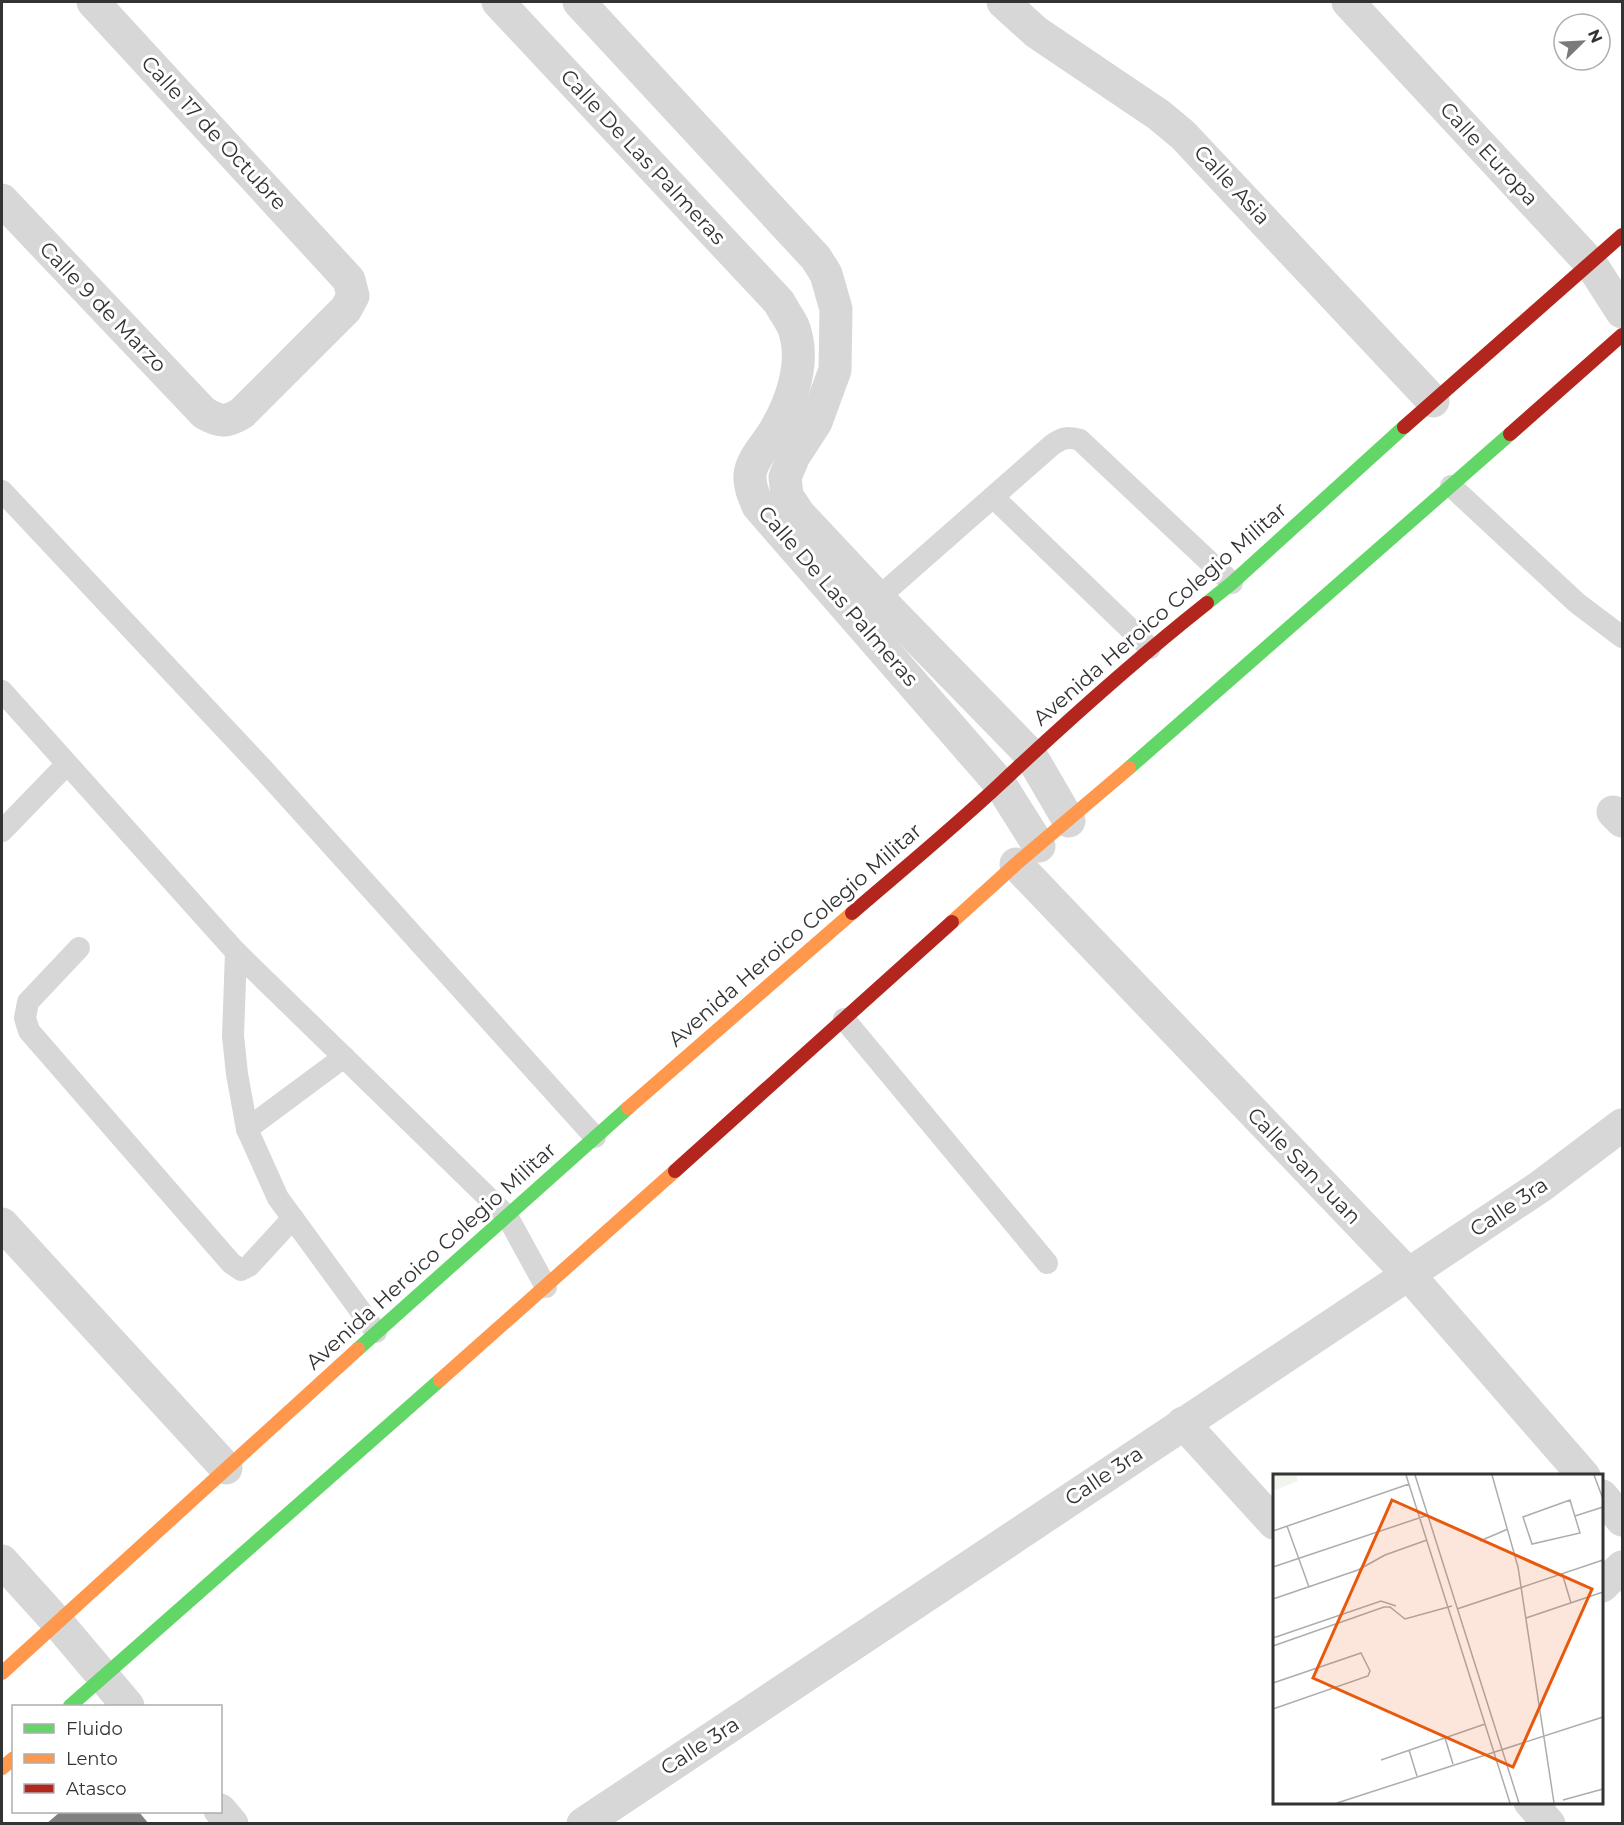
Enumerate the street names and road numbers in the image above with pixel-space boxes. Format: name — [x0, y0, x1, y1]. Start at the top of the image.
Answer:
street label: Calle 17 de Octubre — [136, 50, 292, 215]
street label: Calle De Las Palmeras — [556, 64, 731, 250]
street label: Calle Europa — [1435, 97, 1544, 211]
street label: Calle Asia — [1189, 140, 1276, 230]
street label: Calle 9 de Marzo — [35, 236, 172, 377]
street label: Avenida Heroico Colegio Militar — [1028, 497, 1292, 731]
street label: Calle De Las Palmeras — [753, 500, 923, 691]
street label: Avenida Heroico Colegio Militar — [663, 818, 927, 1052]
street label: Calle San Juan — [1242, 1102, 1366, 1229]
street label: Avenida Heroico Colegio Militar — [301, 1137, 561, 1375]
street label: Calle 3ra — [1465, 1172, 1552, 1242]
street label: Calle 3ra — [1060, 1441, 1147, 1511]
street label: Calle 3ra — [656, 1711, 744, 1780]

